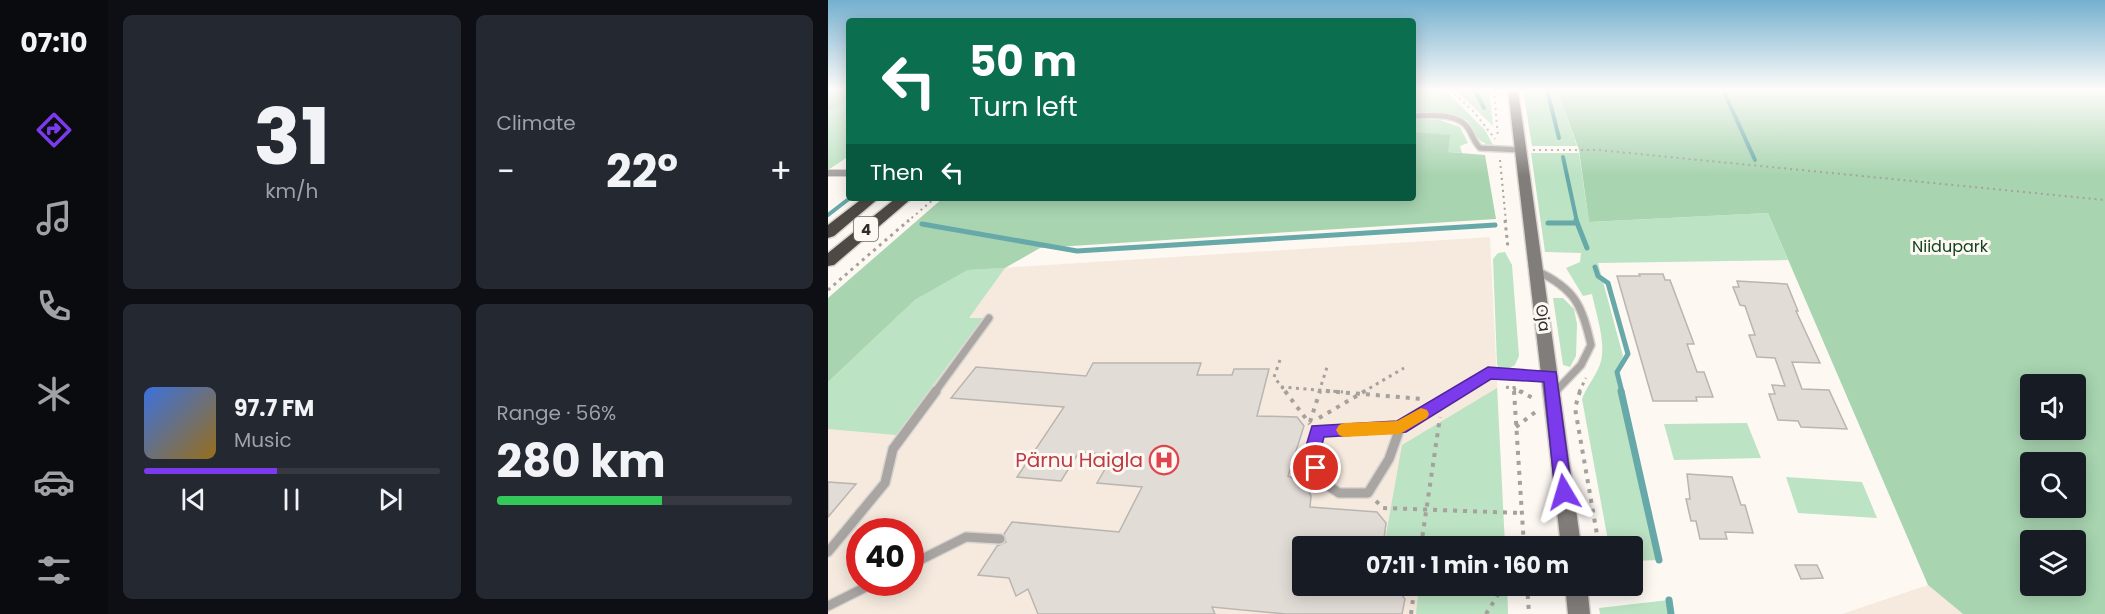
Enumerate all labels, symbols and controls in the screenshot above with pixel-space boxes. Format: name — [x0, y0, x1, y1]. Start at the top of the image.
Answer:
text: 07:10 — [20, 24, 88, 61]
text: 50 m — [969, 32, 1077, 91]
icon: left — [870, 42, 948, 120]
text: 31 — [253, 82, 330, 191]
text: Turn left — [969, 88, 1078, 125]
icon: directions — [33, 109, 75, 151]
text: Climate — [497, 109, 576, 137]
text: 22° — [606, 140, 678, 203]
text: − — [497, 148, 515, 195]
text: + — [769, 148, 792, 195]
icon: left — [936, 156, 969, 189]
text: Then — [870, 157, 924, 188]
text: km/h — [265, 177, 318, 205]
icon: music — [33, 197, 75, 239]
road number: 4 — [854, 217, 878, 241]
park label: Niidupark — [1912, 235, 1989, 258]
icon: phone — [33, 285, 75, 327]
street label: Oja — [1530, 303, 1556, 333]
icon: climate — [33, 373, 75, 415]
map controls — [2020, 374, 2086, 596]
button: sound — [2020, 374, 2086, 440]
text: 97.7 FM — [234, 393, 314, 424]
text: Range · 56% — [497, 399, 616, 427]
text: Music — [234, 426, 292, 454]
text: 280 km — [497, 430, 666, 493]
pin — [1290, 442, 1341, 493]
hospital icon: Pärnu Haigla — [1148, 444, 1180, 476]
place label: Pärnu Haigla — [1015, 446, 1143, 474]
icon: arrive — [1299, 451, 1332, 484]
button: search — [2020, 452, 2086, 518]
position arrow — [1532, 460, 1596, 524]
icon: car — [33, 461, 75, 503]
icon: previous — [177, 483, 210, 516]
icon: pause — [275, 483, 308, 516]
icon: next — [374, 483, 407, 516]
speed limit sign: 40 — [846, 518, 924, 596]
button: layers — [2020, 530, 2086, 596]
icon: filters — [33, 549, 75, 591]
text: 07:11 · 1 min · 160 m — [1366, 550, 1569, 581]

